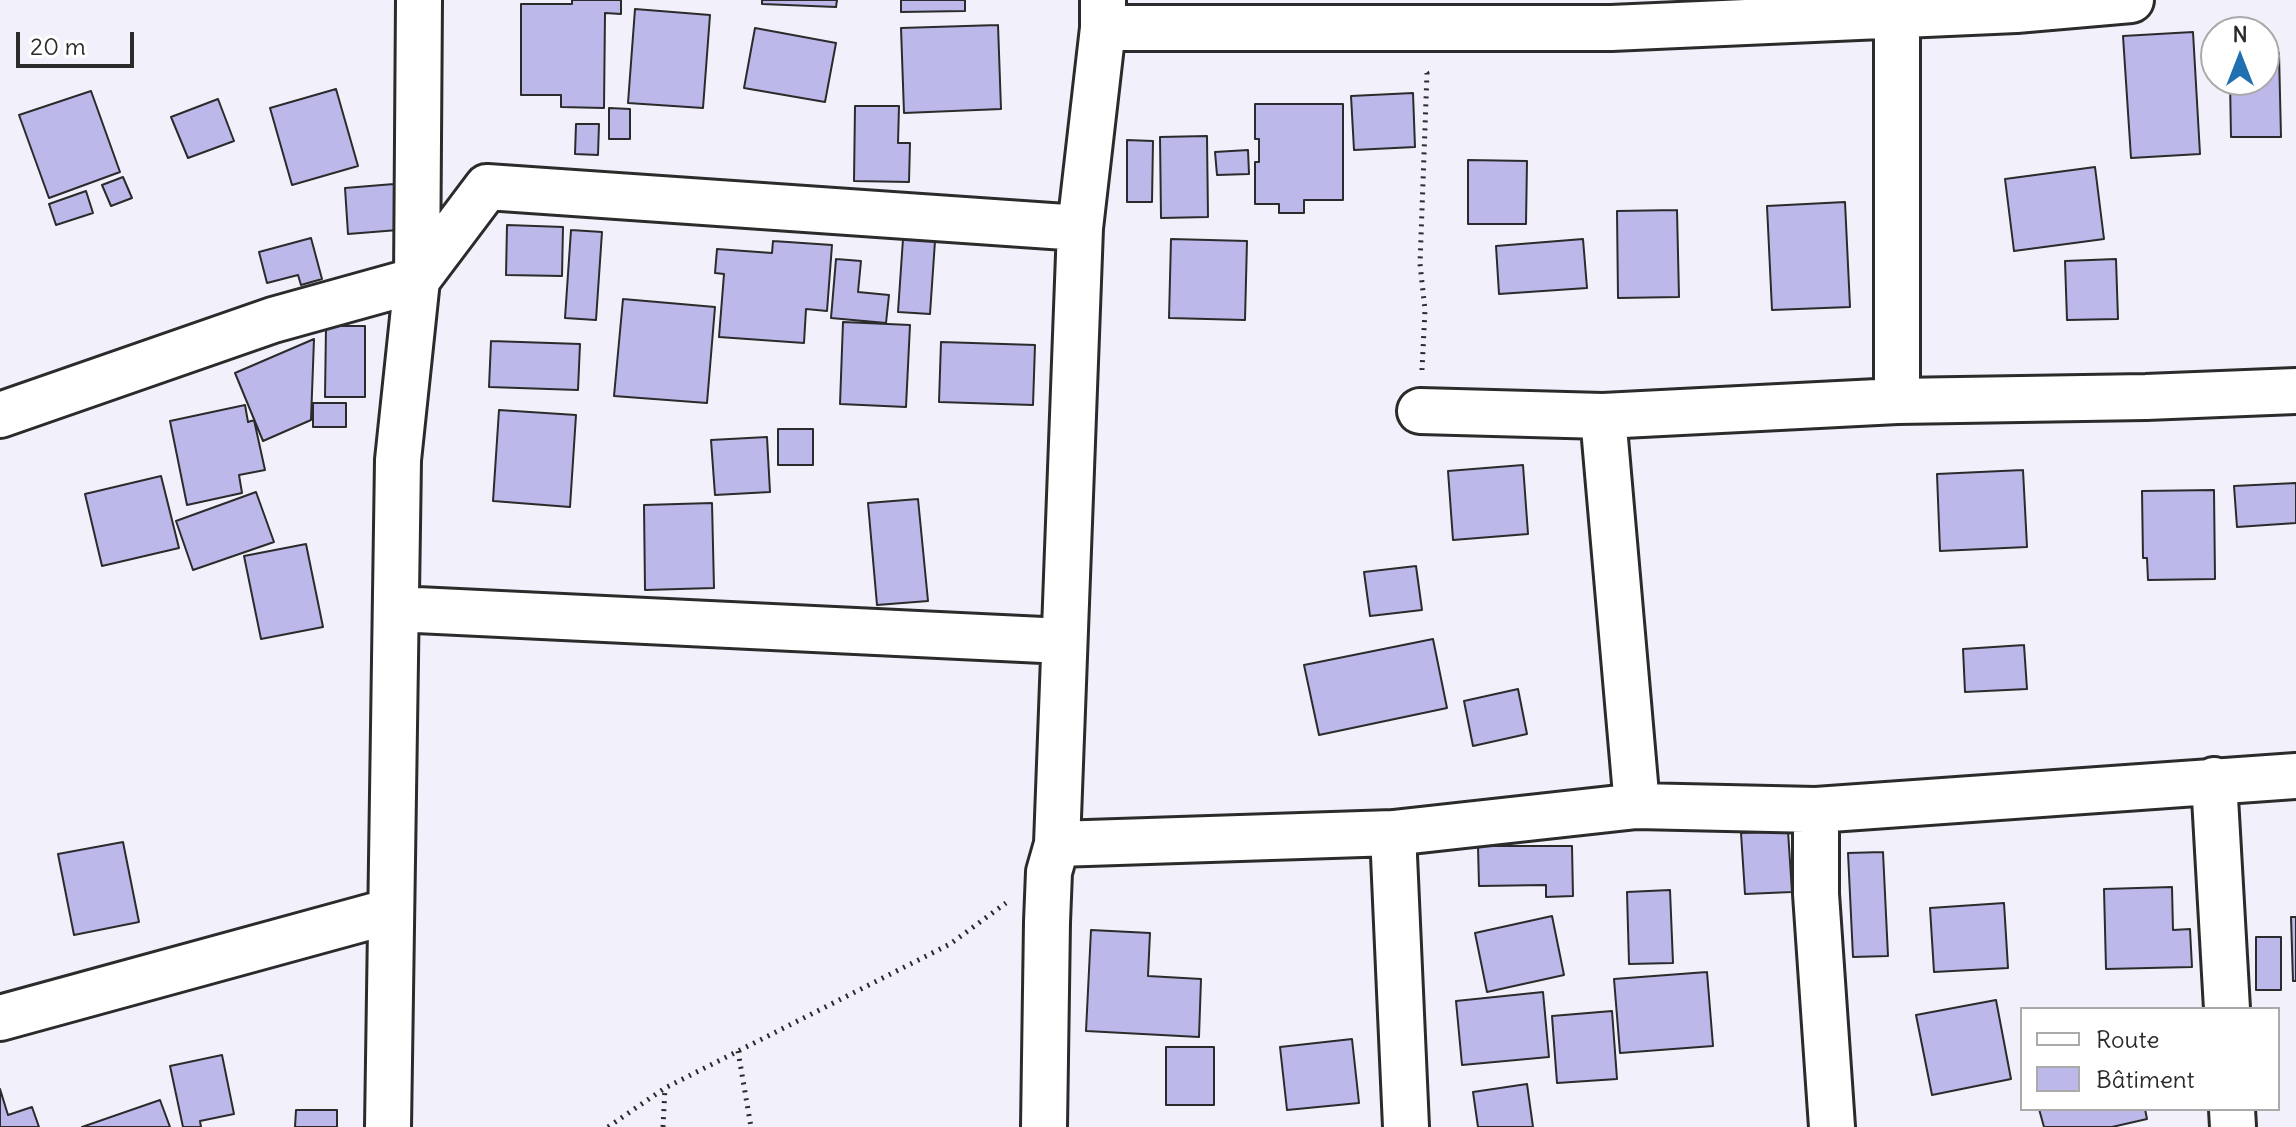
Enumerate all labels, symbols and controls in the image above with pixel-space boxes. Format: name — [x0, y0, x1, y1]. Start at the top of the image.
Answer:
scale bar — [20, 16, 138, 66]
north arrow — [2200, 16, 2280, 96]
text: N — [2232, 20, 2248, 48]
text: 20 m — [30, 31, 86, 61]
legend — [2020, 1007, 2280, 1111]
text: Route — [2096, 1024, 2159, 1054]
text: Bâtiment — [2096, 1064, 2195, 1094]

